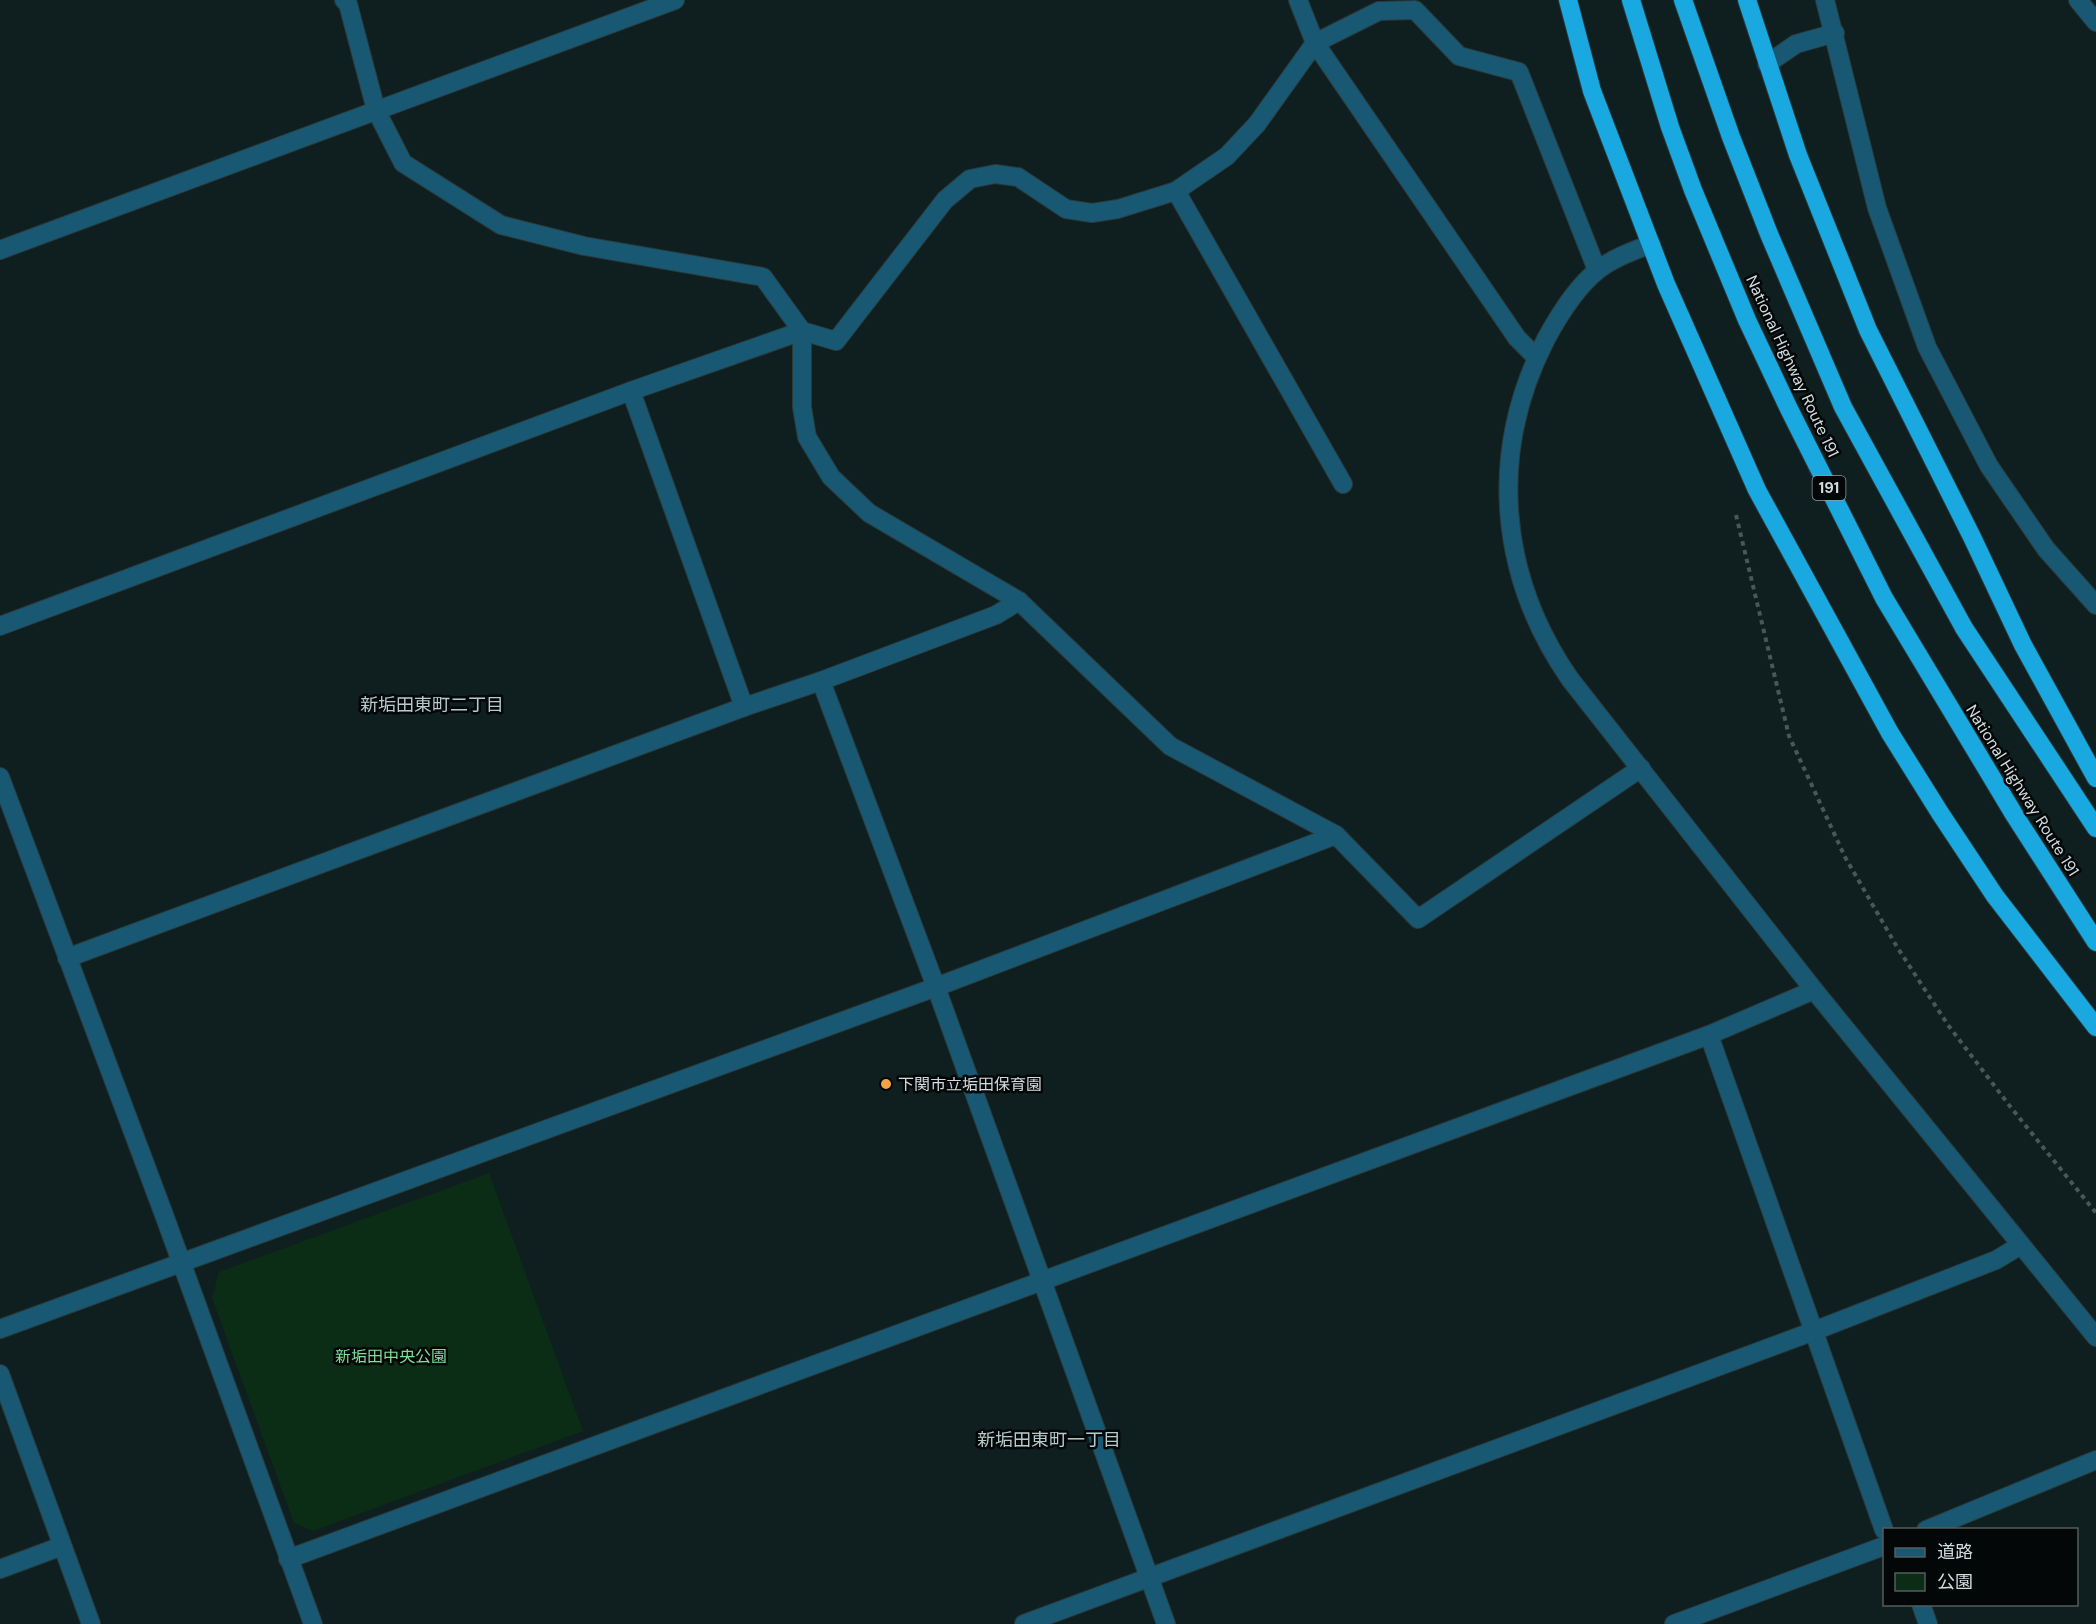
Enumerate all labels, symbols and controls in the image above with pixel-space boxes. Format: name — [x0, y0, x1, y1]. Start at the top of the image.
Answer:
street label: National Highway Route 191 — [1741, 272, 1844, 460]
road number: 191 — [1812, 476, 1846, 500]
district label: 新垢田東町二丁目 — [360, 693, 504, 717]
street label: National Highway Route 191 — [1961, 701, 2084, 880]
place label: 下関市立垢田保育園 — [898, 1074, 1042, 1095]
marker: 下関市立垢田保育園 — [879, 1077, 893, 1091]
park label: 新垢田中央公園 — [335, 1346, 447, 1367]
district label: 新垢田東町一丁目 — [977, 1428, 1121, 1452]
legend — [1883, 1528, 2078, 1606]
text: 道路 — [1937, 1540, 1973, 1564]
text: 公園 — [1937, 1570, 1973, 1594]

